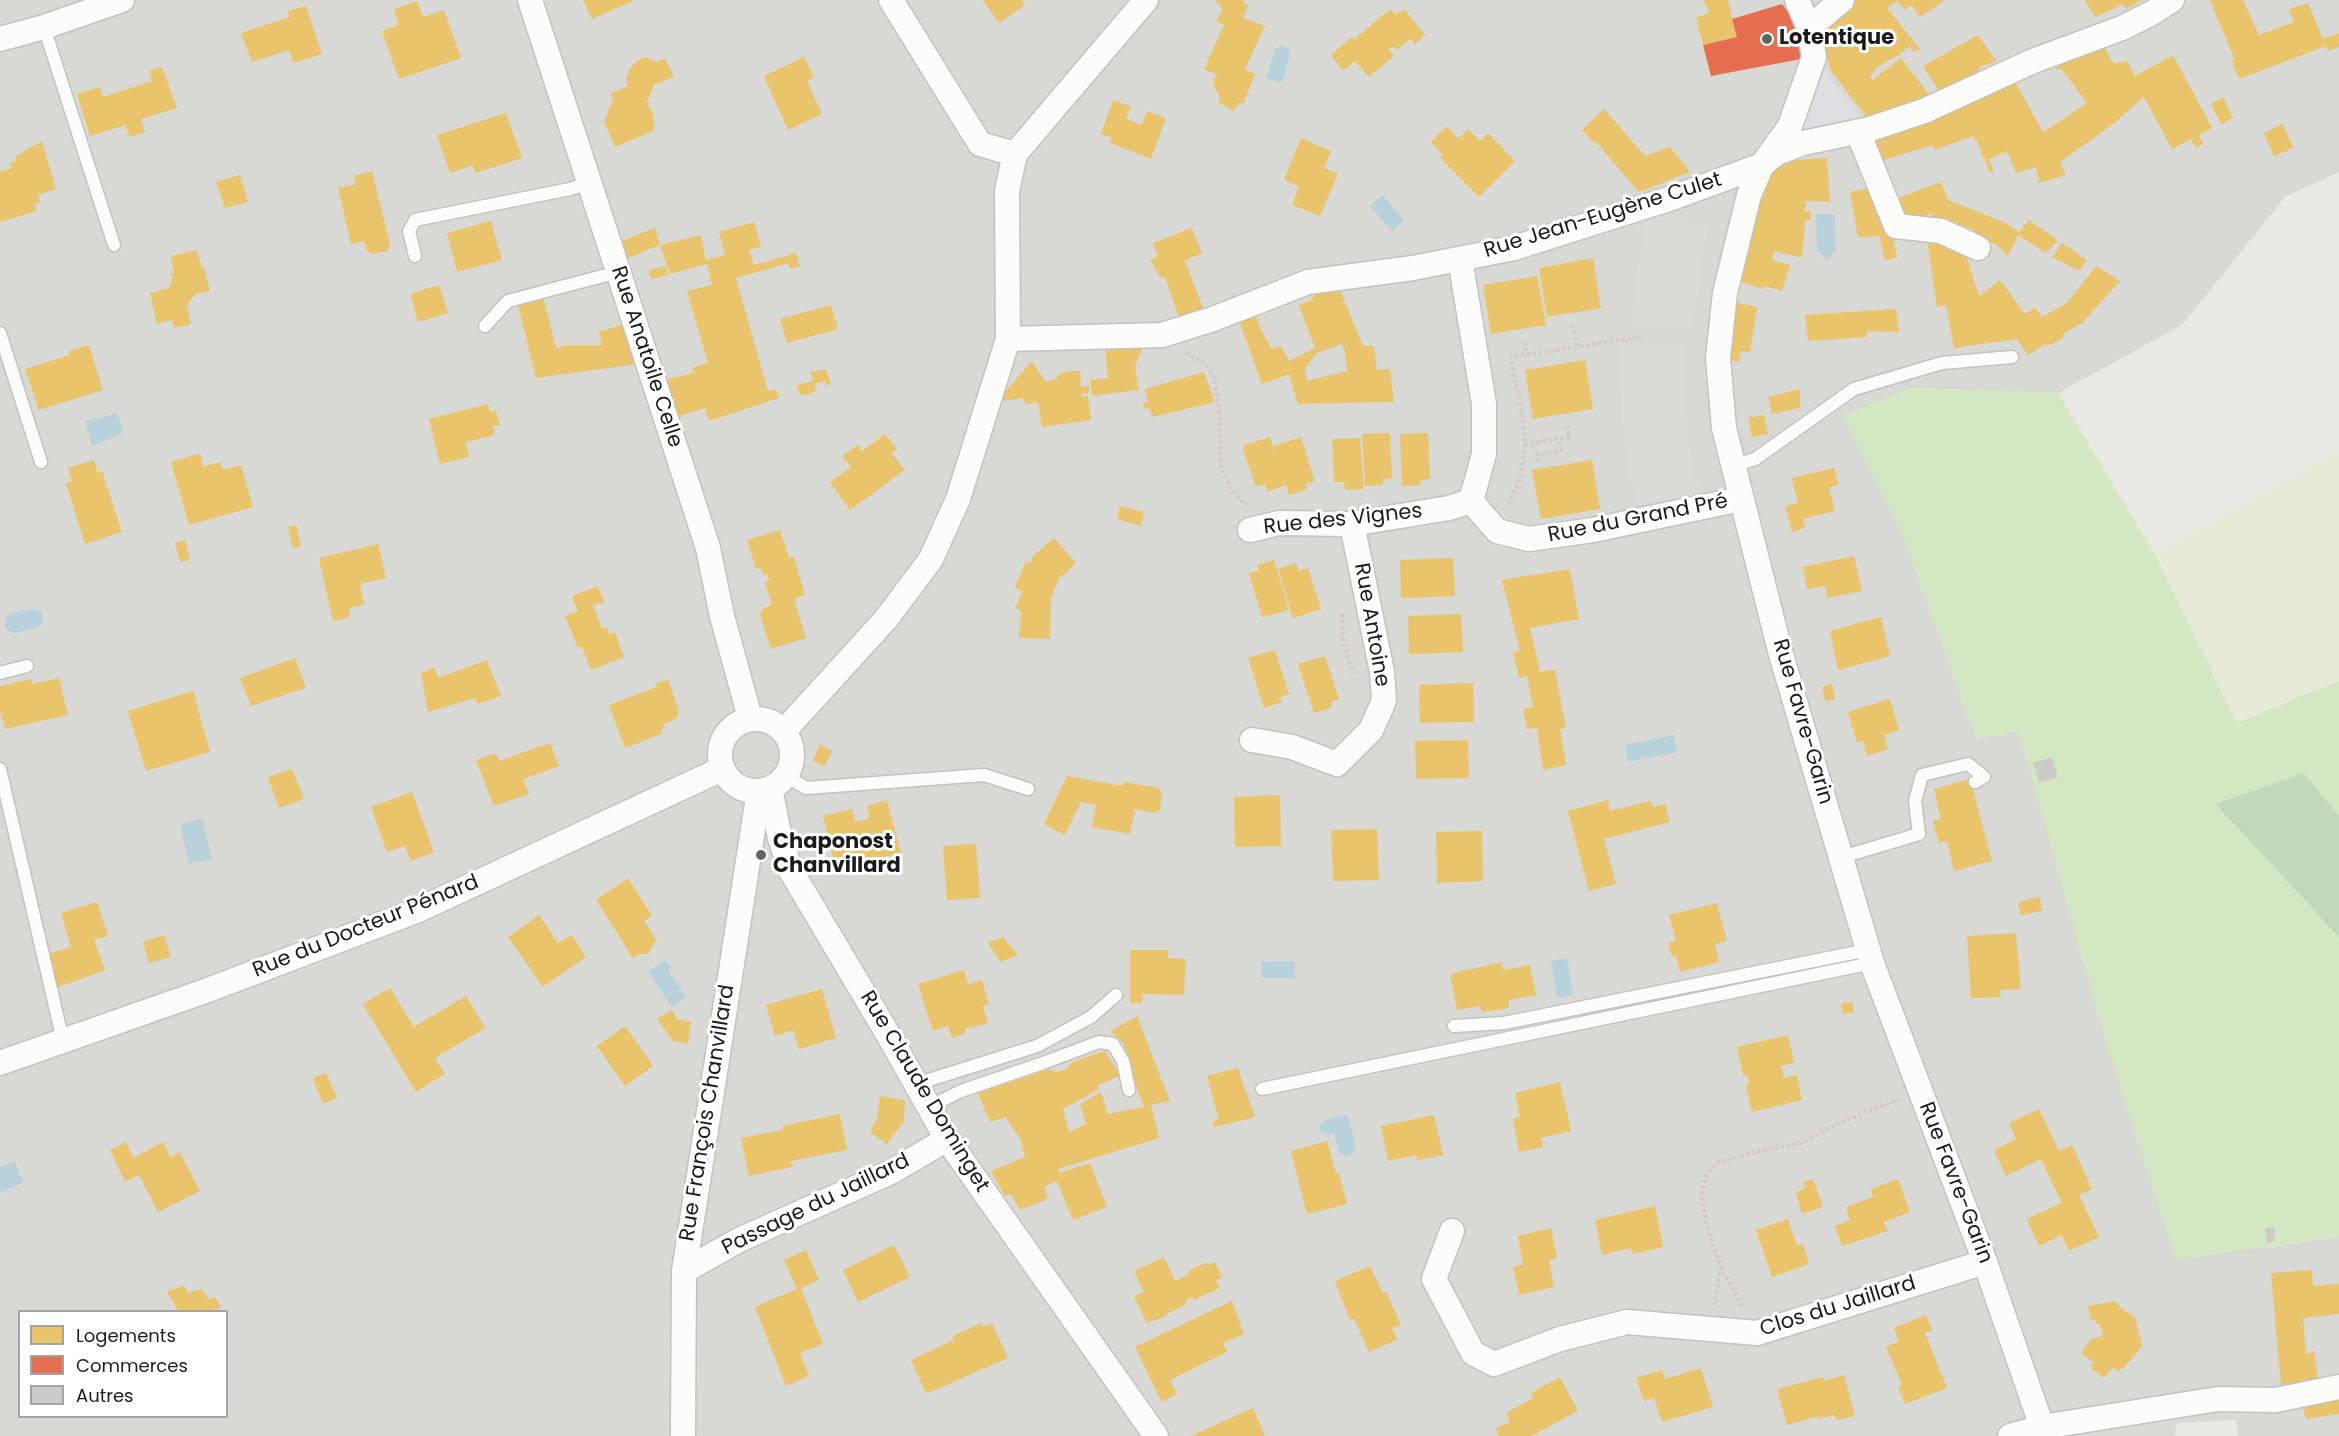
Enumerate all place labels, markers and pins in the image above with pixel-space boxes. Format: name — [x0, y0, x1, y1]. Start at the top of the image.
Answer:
place label: Lotentique — [1779, 26, 1894, 52]
marker: Lotentique — [1760, 32, 1774, 46]
place label: Chaponost Chanvillard — [773, 830, 901, 880]
marker: Chaponost Chanvillard — [754, 848, 768, 862]

